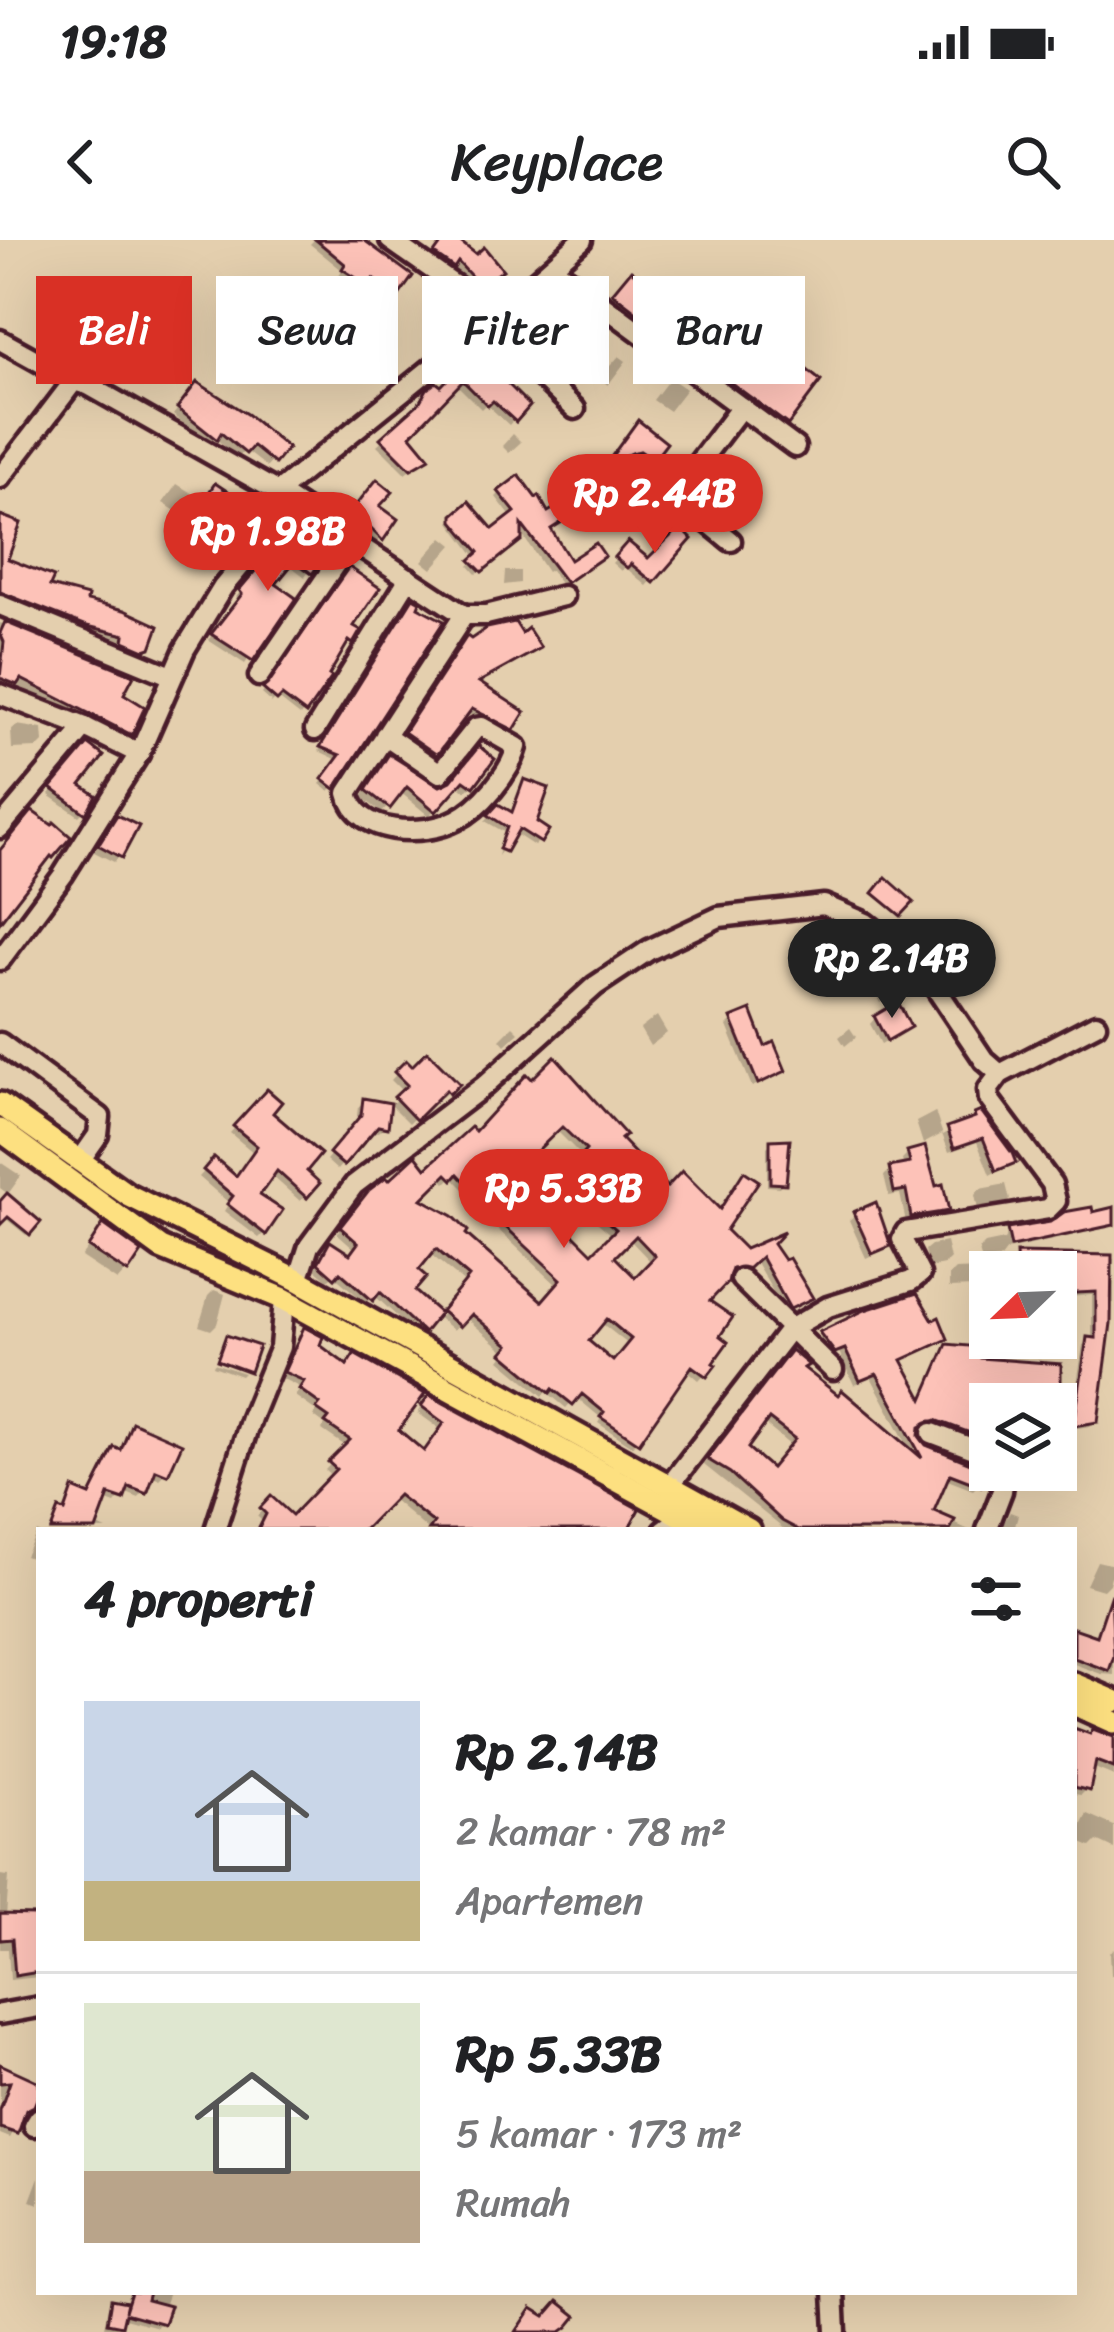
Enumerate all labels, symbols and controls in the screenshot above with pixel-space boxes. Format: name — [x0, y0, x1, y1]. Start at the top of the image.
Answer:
text: 19:18 — [60, 2, 167, 82]
text: Keyplace — [451, 114, 663, 210]
icon: back — [48, 129, 114, 195]
icon: search — [1000, 129, 1066, 195]
chip: Beli — [36, 276, 192, 384]
chip: Sewa — [216, 276, 398, 384]
chip: Filter — [422, 276, 609, 384]
chip: Baru — [633, 276, 805, 384]
pin: Rp 2.44B — [531, 454, 779, 556]
text: Rp 2.44B — [574, 458, 736, 527]
pin: Rp 1.98B — [144, 492, 392, 594]
text: Rp 1.98B — [191, 496, 346, 565]
pin: Rp 2.14B — [768, 919, 1016, 1021]
text: Rp 2.14B — [815, 923, 969, 992]
pin: Rp 5.33B — [440, 1149, 688, 1251]
text: Rp 5.33B — [485, 1153, 643, 1222]
north arrow — [969, 1251, 1077, 1359]
map controls — [969, 1251, 1077, 1491]
button: layers — [969, 1383, 1077, 1491]
text: 4 properti — [84, 1554, 313, 1644]
icon: filters — [963, 1566, 1029, 1632]
text: Rp 2.14B — [456, 1707, 658, 1797]
icon: home — [180, 1749, 324, 1893]
text: 2 kamar · 78 m² — [456, 1797, 726, 1866]
text: Apartemen — [456, 1866, 643, 1935]
text: Rp 5.33B — [456, 2009, 662, 2099]
icon: home — [180, 2051, 324, 2195]
text: 5 kamar · 173 m² — [456, 2099, 742, 2168]
text: Rumah — [456, 2168, 571, 2237]

